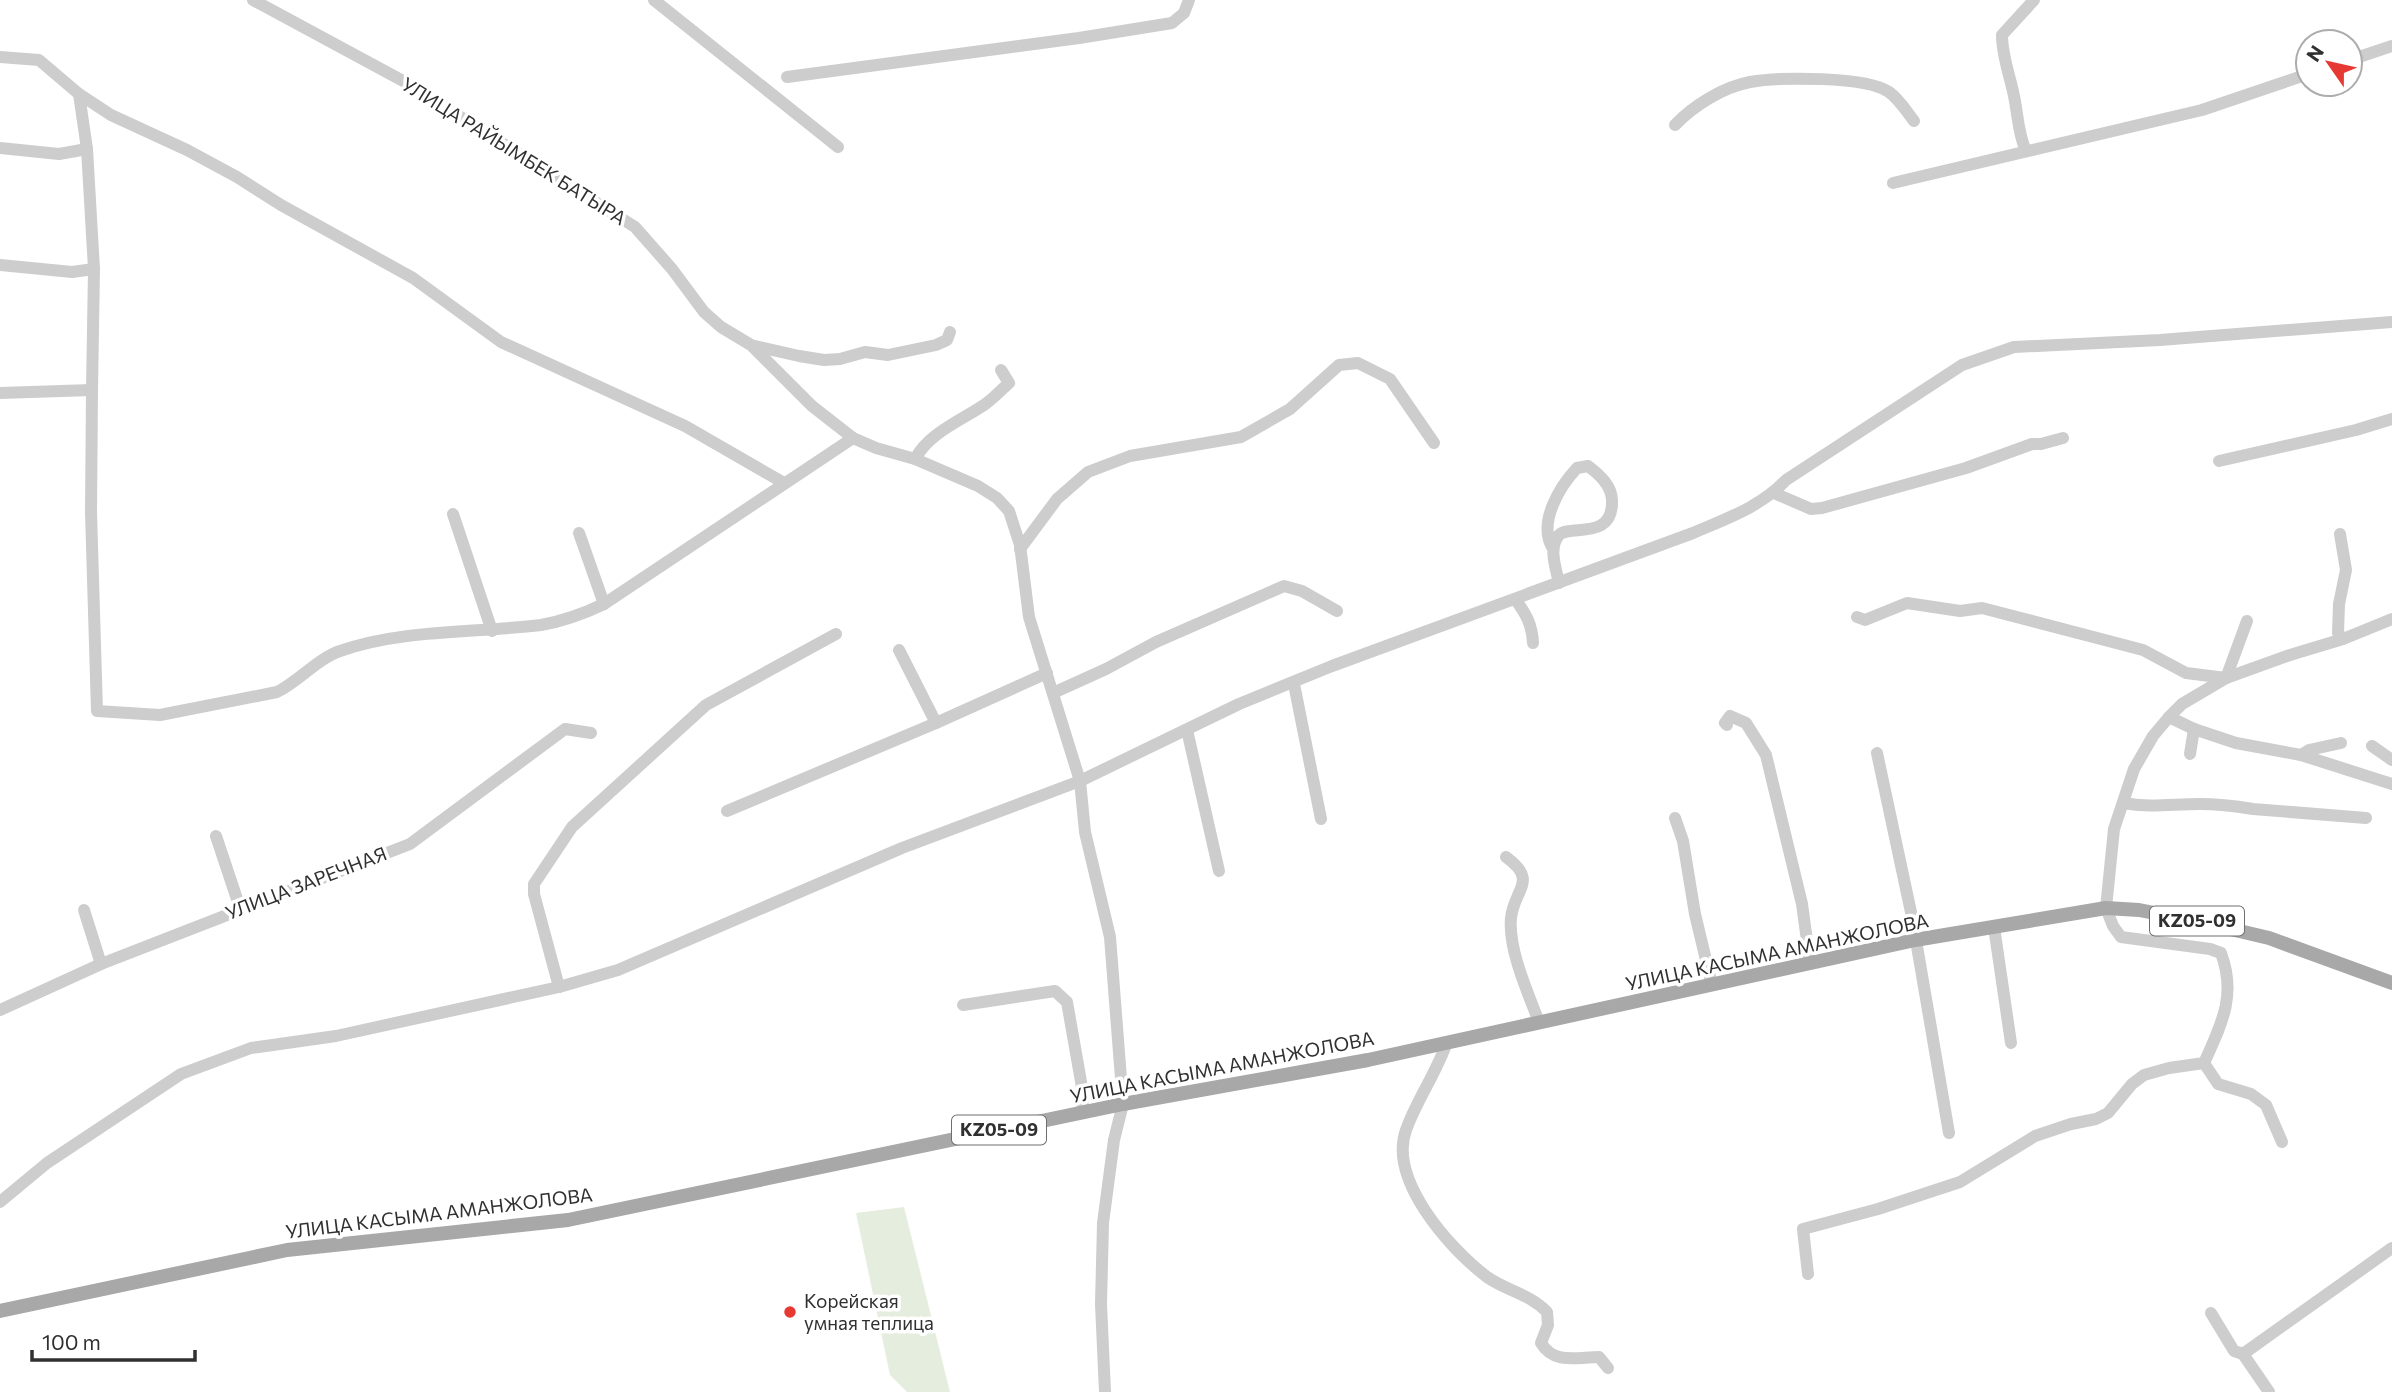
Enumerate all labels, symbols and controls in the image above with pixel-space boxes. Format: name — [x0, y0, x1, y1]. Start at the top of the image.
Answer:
north arrow — [2294, 28, 2364, 98]
text: N — [2301, 41, 2328, 66]
street label: УЛИЦА РАЙЫМБЕК БАТЫРА — [398, 72, 631, 229]
street label: УЛИЦА ЗАРЕЧНАЯ — [222, 841, 390, 924]
road number: KZ05-09 — [2150, 906, 2244, 936]
street label: УЛИЦА КАСЫМА АМАНЖОЛОВА — [1623, 908, 1930, 995]
street label: УЛИЦА КАСЫМА АМАНЖОЛОВА — [1068, 1026, 1376, 1107]
road number: KZ05-09 — [952, 1115, 1046, 1144]
street label: УЛИЦА КАСЫМА АМАНЖОЛОВА — [284, 1182, 594, 1243]
place label: Корейская умная теплица — [804, 1289, 934, 1334]
marker: Корейская умная теплица — [782, 1304, 798, 1320]
scale bar — [32, 1318, 194, 1362]
text: 100 m — [42, 1329, 101, 1354]

